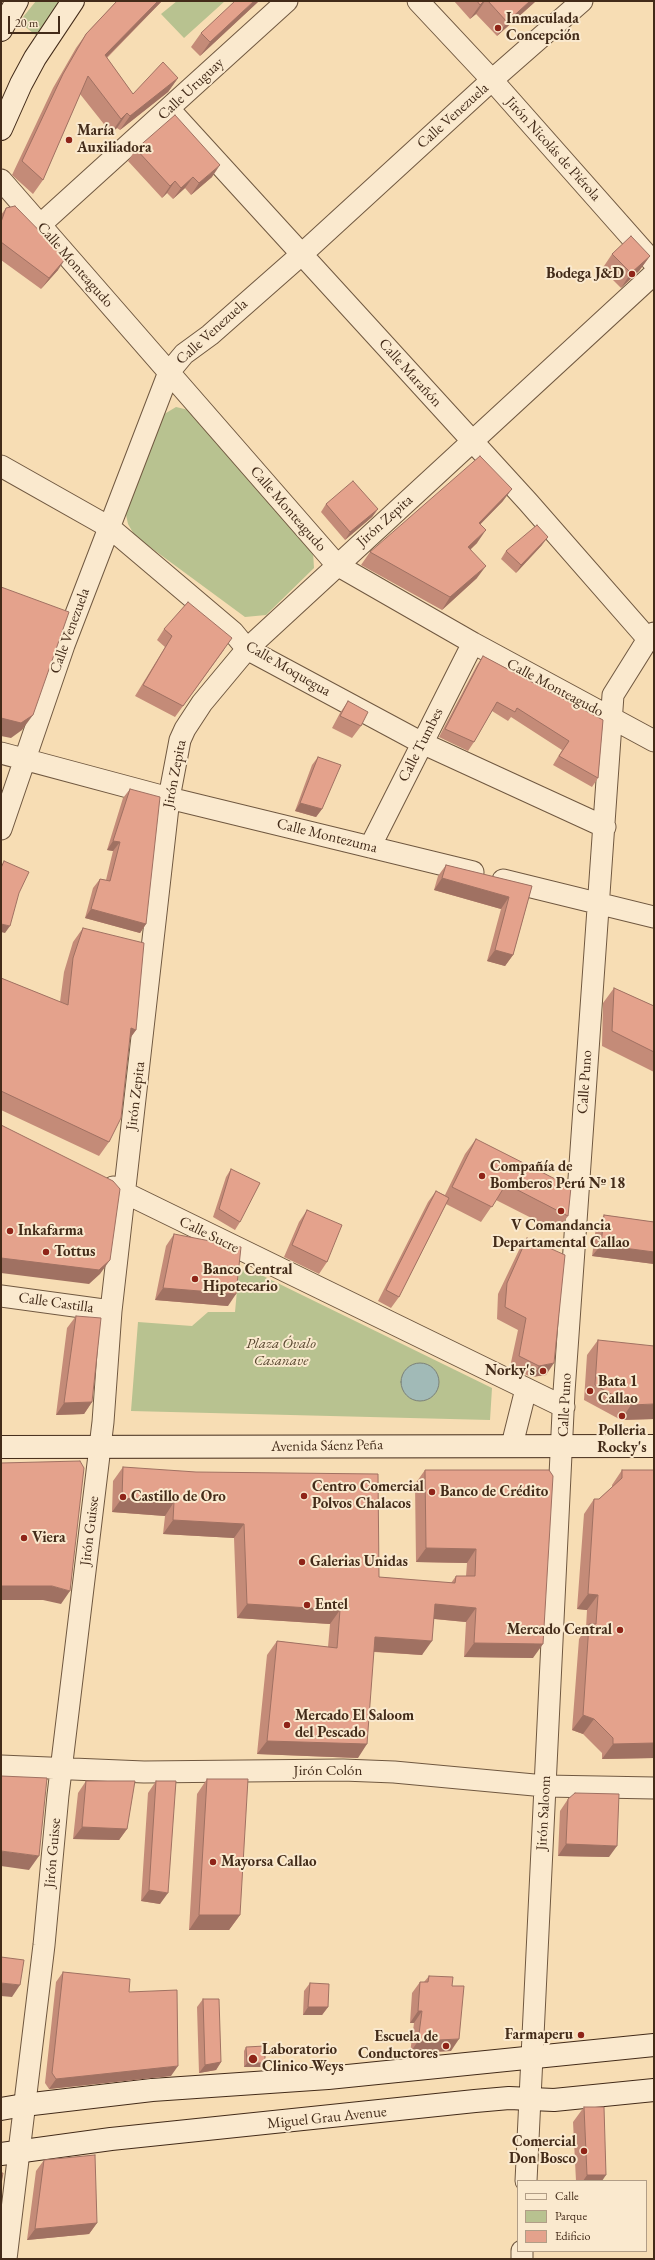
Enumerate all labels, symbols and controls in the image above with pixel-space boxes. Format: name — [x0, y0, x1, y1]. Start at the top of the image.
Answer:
scale bar — [10, 8, 62, 34]
place label: Inmaculada Concepción — [506, 10, 580, 45]
text: 20 m — [15, 15, 38, 31]
marker: Inmaculada Concepción — [493, 23, 503, 33]
street label: Calle Uruguay — [154, 54, 228, 124]
street label: Calle Venezuela — [414, 79, 492, 153]
street label: Jirón Nicolás de Piérola — [501, 93, 605, 205]
place label: María Auxiliadora — [77, 122, 152, 157]
marker: María Auxiliadora — [64, 135, 74, 145]
street label: Calle Monteagudo — [33, 219, 117, 311]
place label: Bodega J&D — [546, 265, 624, 283]
marker: Bodega J&D — [627, 269, 637, 279]
street label: Calle Venezuela — [173, 295, 251, 369]
street label: Calle Marañón — [374, 335, 446, 411]
street label: Calle Monteagudo — [246, 463, 330, 555]
street label: Jirón Zepita — [353, 491, 417, 551]
street label: Calle Venezuela — [46, 586, 94, 676]
street label: Calle Moquegua — [242, 637, 334, 701]
street label: Calle Monteagudo — [503, 655, 607, 721]
street label: Calle Tumbes — [395, 705, 447, 785]
street label: Jirón Zepita — [160, 738, 190, 810]
street label: Calle Montezuma — [275, 815, 379, 857]
street label: Calle Puno — [574, 1049, 596, 1115]
street label: Jirón Zepita — [123, 1061, 149, 1131]
place label: Compañía de Bomberos Perú Nº 18 — [490, 1158, 625, 1193]
marker: Compañía de Bomberos Perú Nº 18 — [477, 1171, 487, 1181]
marker: V Comandancia Departamental Callao — [556, 1206, 566, 1216]
street label: Calle Sucre — [176, 1213, 242, 1257]
place label: V Comandancia Departamental Callao — [492, 1217, 630, 1252]
place label: Inkafarma — [18, 1222, 83, 1240]
marker: Inkafarma — [5, 1226, 15, 1236]
place label: Tottus — [54, 1243, 95, 1261]
marker: Tottus — [41, 1247, 51, 1257]
place label: Banco Central Hipotecario — [203, 1261, 292, 1296]
marker: Banco Central Hipotecario — [190, 1274, 200, 1284]
street label: Calle Castilla — [17, 1289, 95, 1317]
park label: Plaza Óvalo Casanave — [246, 1335, 316, 1370]
place label: Norky's — [485, 1362, 535, 1380]
marker: Norky's — [538, 1366, 548, 1376]
street label: Calle Puno — [554, 1372, 576, 1438]
place label: Bata 1 Callao — [598, 1373, 638, 1408]
marker: Bata 1 Callao — [585, 1386, 595, 1396]
marker: Polleria Rocky's — [617, 1411, 627, 1421]
place label: Polleria Rocky's — [597, 1422, 647, 1457]
street label: Avenida Sáenz Peña — [271, 1436, 383, 1456]
place label: Centro Comercial Polvos Chalacos — [312, 1478, 424, 1513]
place label: Banco de Crédito — [440, 1483, 548, 1501]
marker: Banco de Crédito — [427, 1487, 437, 1497]
place label: Castillo de Oro — [131, 1488, 226, 1506]
marker: Centro Comercial Polvos Chalacos — [299, 1491, 309, 1501]
marker: Castillo de Oro — [118, 1492, 128, 1502]
street label: Jirón Guisse — [77, 1495, 103, 1567]
place label: Viera — [32, 1529, 66, 1547]
marker: Viera — [19, 1533, 29, 1543]
place label: Galerias Unidas — [310, 1553, 408, 1571]
marker: Galerias Unidas — [297, 1557, 307, 1567]
place label: Entel — [315, 1596, 348, 1614]
marker: Entel — [302, 1600, 312, 1610]
place label: Mercado Central — [507, 1621, 612, 1639]
marker: Mercado Central — [615, 1625, 625, 1635]
place label: Mercado El Saloom del Pescado — [295, 1707, 414, 1742]
marker: Mercado El Saloom del Pescado — [282, 1720, 292, 1730]
street label: Jirón Colón — [294, 1762, 362, 1780]
street label: Jirón Saloom — [533, 1775, 555, 1851]
street label: Jirón Guisse — [41, 1817, 65, 1889]
place label: Mayorsa Callao — [221, 1853, 317, 1871]
marker: Mayorsa Callao — [208, 1857, 218, 1867]
place label: Farmaperu — [505, 2026, 573, 2044]
place label: Escuela de Conductores — [358, 2028, 438, 2063]
marker: Farmaperu — [576, 2030, 586, 2040]
place label: Laboratorio Clinico Weys — [262, 2041, 344, 2076]
marker: Escuela de Conductores — [441, 2041, 451, 2051]
marker: Laboratorio Clinico Weys — [247, 2053, 259, 2065]
street label: Miguel Grau Avenue — [266, 2103, 388, 2133]
place label: Comercial Don Bosco — [509, 2133, 576, 2168]
marker: Comercial Don Bosco — [579, 2146, 589, 2156]
legend — [517, 2180, 647, 2252]
text: Calle — [555, 2188, 579, 2204]
text: Parque — [555, 2208, 587, 2224]
text: Edificio — [555, 2228, 590, 2244]

